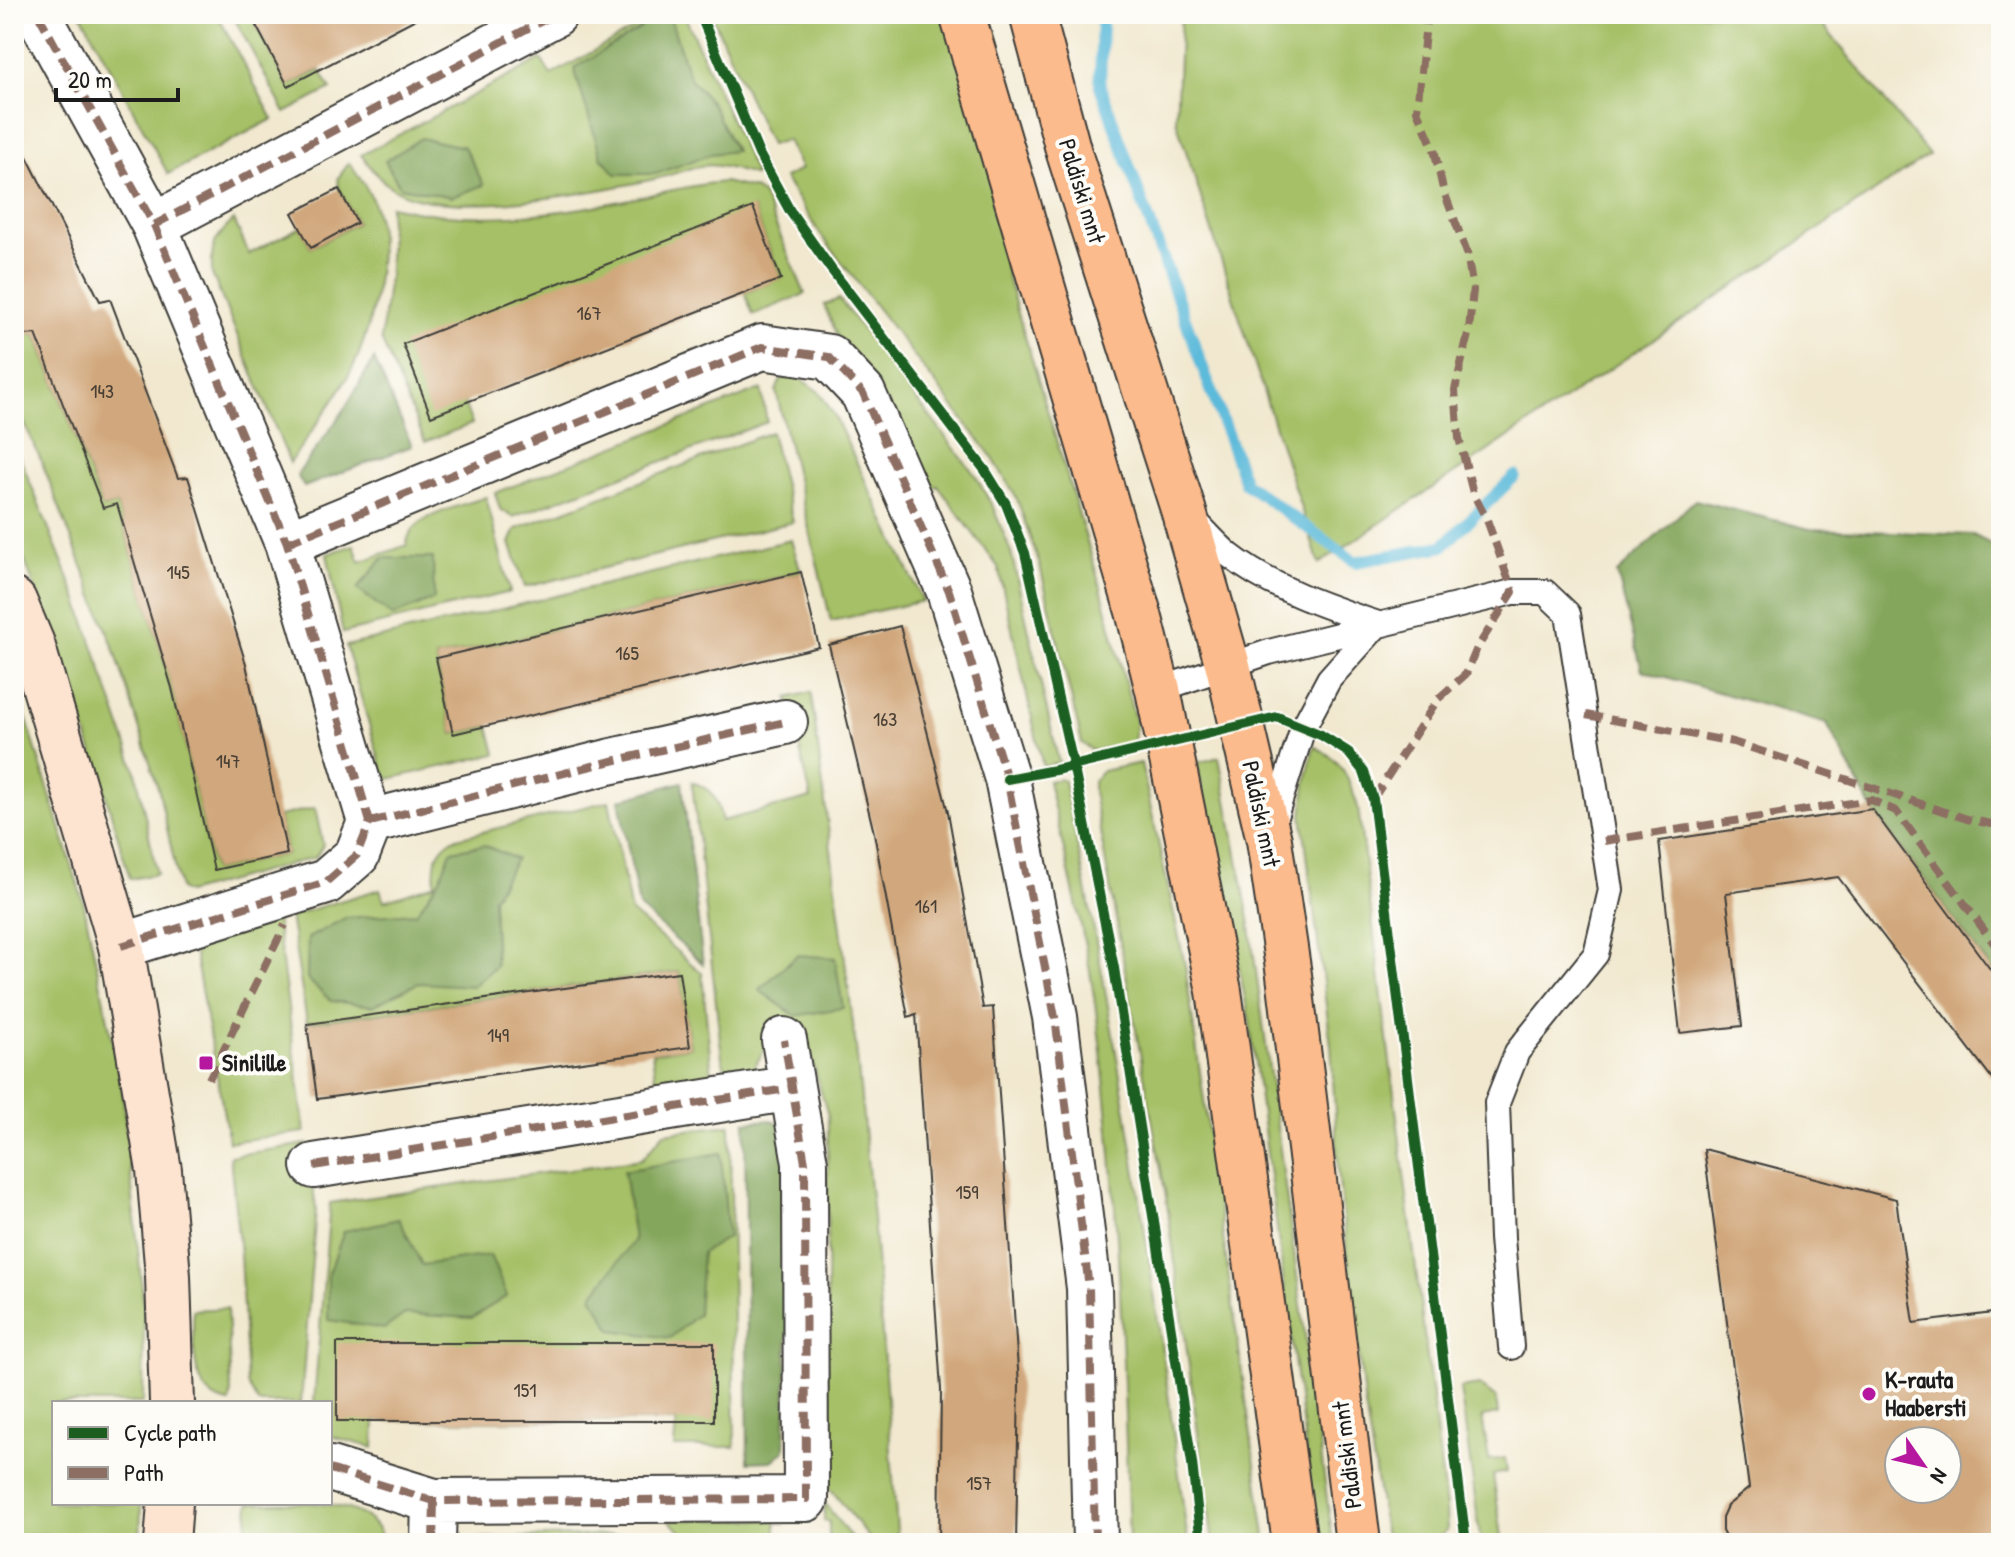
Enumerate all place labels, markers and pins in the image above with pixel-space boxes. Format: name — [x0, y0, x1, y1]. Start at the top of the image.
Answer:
place label: Sinilille — [222, 1046, 287, 1078]
marker: Sinilille — [197, 1054, 215, 1072]
place label: K-rauta Haabersti — [1885, 1363, 1967, 1423]
marker: K-rauta Haabersti — [1860, 1385, 1878, 1403]

